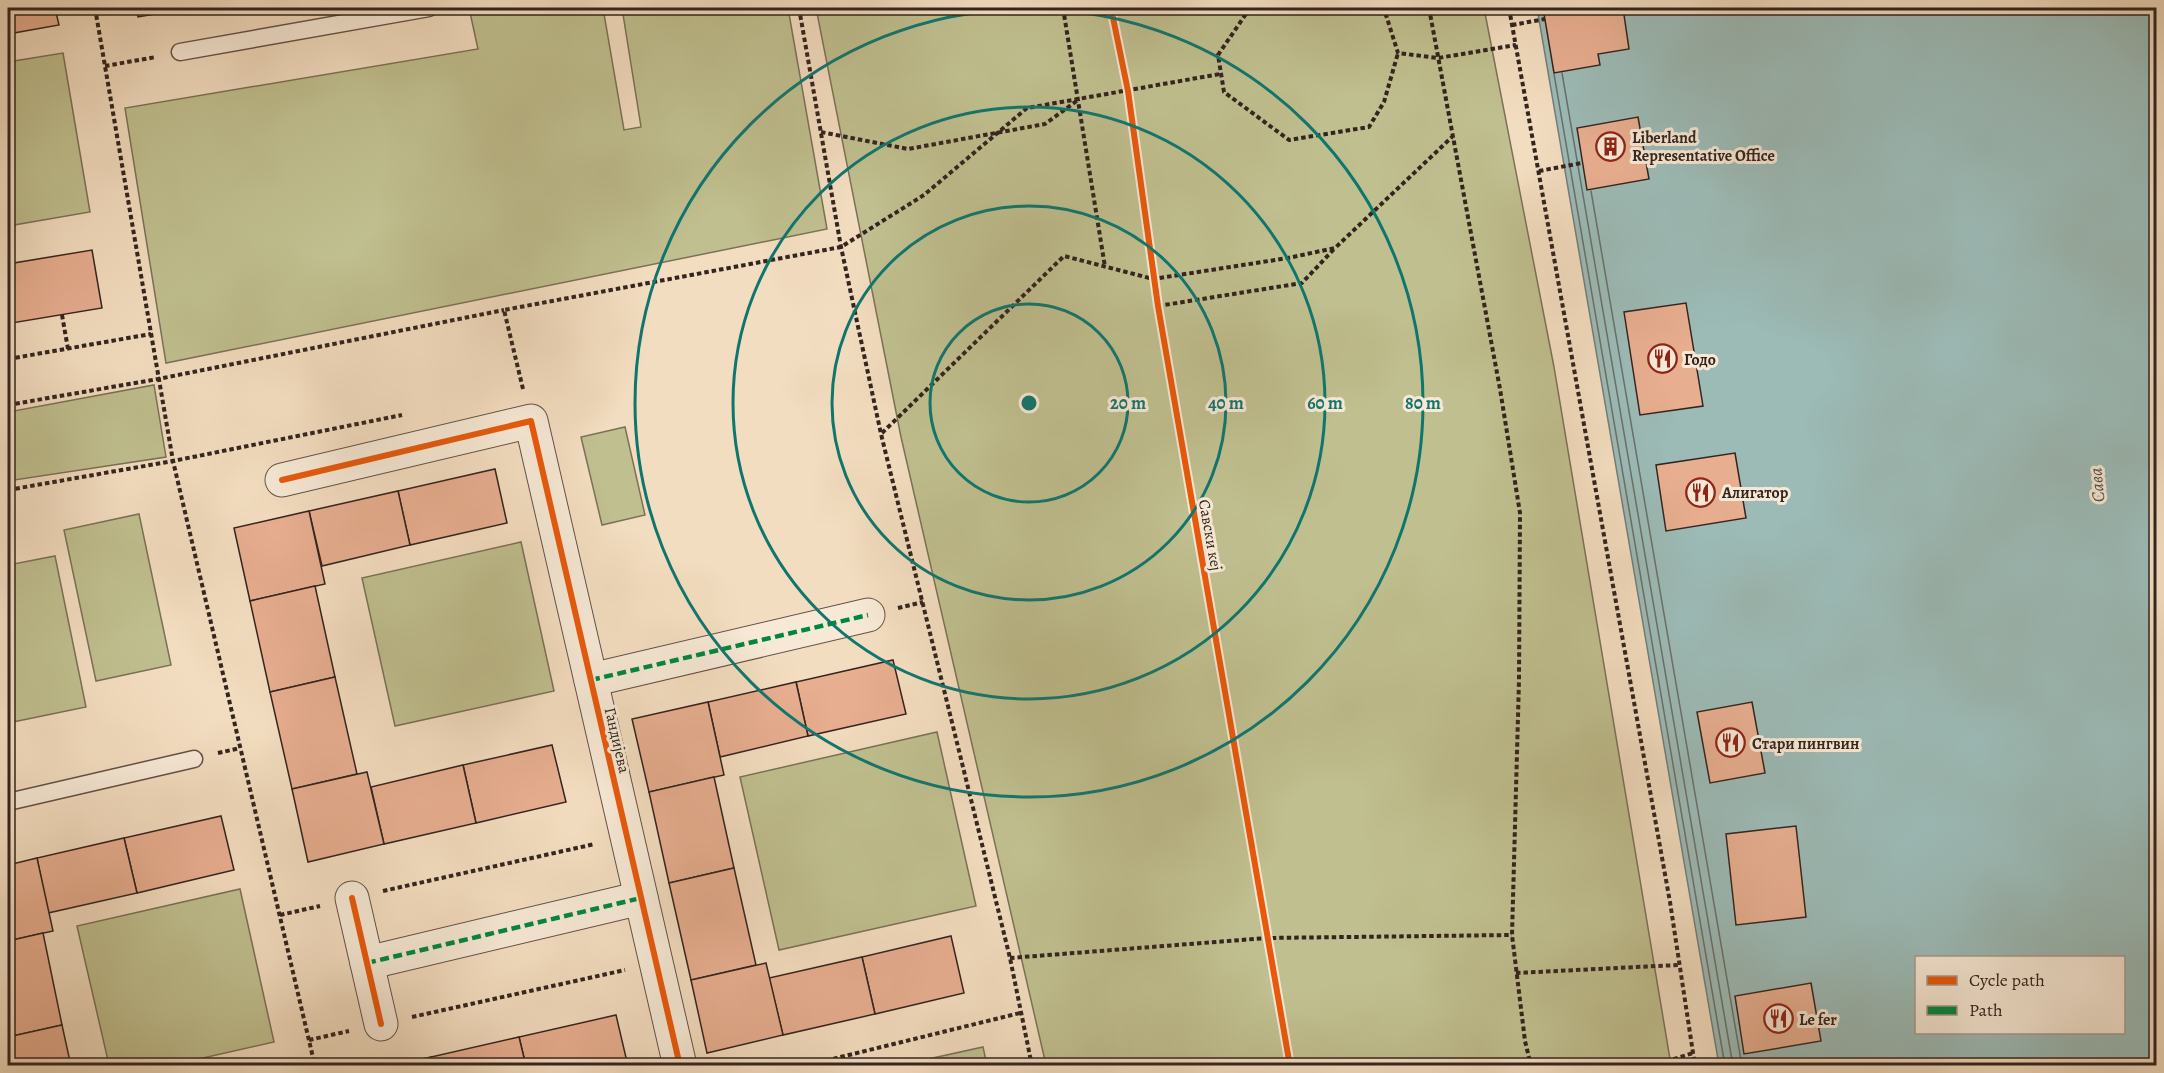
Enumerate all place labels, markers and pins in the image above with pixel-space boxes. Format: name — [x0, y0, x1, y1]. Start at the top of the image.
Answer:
place label: Liberland Representative Office — [1632, 127, 1775, 167]
building icon: Liberland Representative Office — [1595, 130, 1627, 162]
restaurant icon: Годо — [1647, 343, 1679, 375]
place label: Годо — [1684, 349, 1716, 371]
centre of rings — [1019, 393, 1039, 413]
restaurant icon: Алигатор — [1685, 476, 1717, 508]
place label: Алигатор — [1721, 482, 1789, 504]
restaurant icon: Стари пингвин — [1715, 727, 1747, 759]
place label: Стари пингвин — [1752, 733, 1860, 755]
restaurant icon: Le fer — [1762, 1003, 1794, 1035]
place label: Le fer — [1799, 1009, 1837, 1031]

